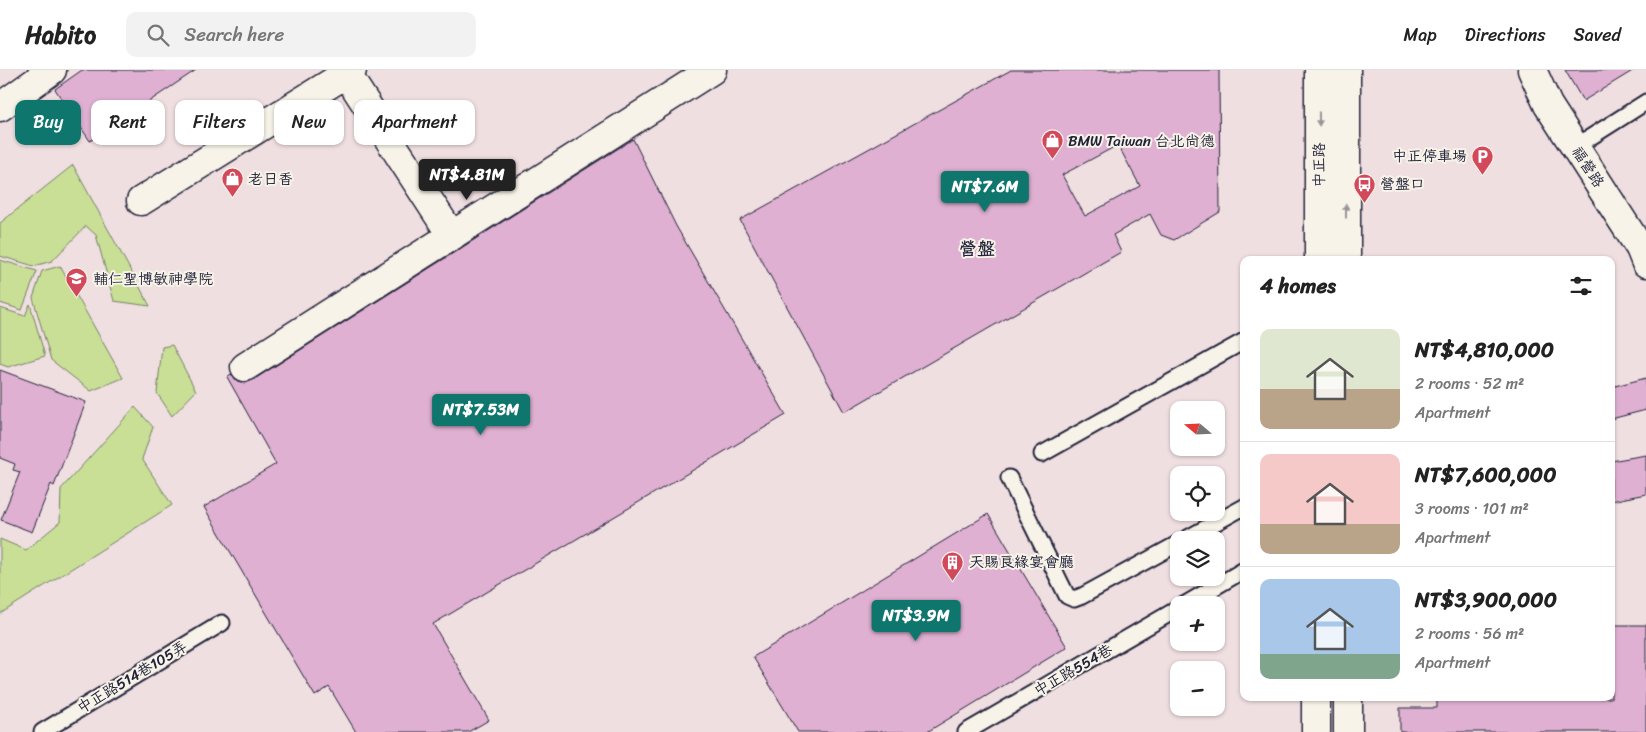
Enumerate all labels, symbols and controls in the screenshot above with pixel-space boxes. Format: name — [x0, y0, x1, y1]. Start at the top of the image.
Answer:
search box — [126, 12, 476, 57]
text: Habito — [25, 14, 96, 56]
text: Search here — [184, 18, 284, 51]
text: Map — [1404, 19, 1437, 51]
text: Directions — [1465, 19, 1546, 51]
text: Saved — [1574, 19, 1621, 51]
icon: search — [144, 21, 172, 49]
chip: Buy — [15, 100, 81, 145]
chip: Rent — [91, 100, 165, 145]
chip: Filters — [175, 100, 264, 145]
chip: New — [274, 100, 344, 145]
chip: Apartment — [354, 100, 475, 145]
one-way arrow — [1315, 111, 1323, 127]
place label: BMW Taiwan 台北尚德 — [1068, 128, 1215, 154]
shop icon: BMW Taiwan 台北尚德 — [1040, 129, 1064, 160]
street label: 福營路 — [1565, 141, 1611, 193]
street label: 中正路 — [1306, 142, 1332, 188]
place label: 中正停車場 — [1392, 143, 1467, 169]
parking icon: 中正停車場 — [1471, 144, 1495, 175]
pin: NT$4.81M — [415, 158, 519, 201]
text: NT$4.81M — [430, 160, 504, 189]
place label: 老日香 — [248, 166, 293, 192]
shop icon: 老日香 — [220, 167, 244, 198]
pin: NT$7.6M — [939, 170, 1031, 213]
place label: 營盤口 — [1380, 171, 1425, 197]
text: NT$7.6M — [952, 172, 1018, 201]
bus stop icon: 營盤口 — [1352, 172, 1376, 203]
one-way arrow — [1342, 203, 1350, 219]
district label: 營盤 — [959, 233, 995, 265]
place label: 輔仁聖博敏神學院 — [93, 266, 213, 292]
school or university icon: 輔仁聖博敏神學院 — [65, 267, 89, 298]
text: 4 homes — [1260, 267, 1336, 305]
icon: filters — [1567, 272, 1595, 300]
text: NT$4,810,000 — [1415, 331, 1554, 369]
icon: home — [1300, 349, 1360, 409]
text: 2 rooms · 52 m² — [1415, 369, 1524, 398]
pin: NT$7.53M — [429, 394, 533, 436]
text: NT$7.53M — [443, 395, 519, 424]
text: Apartment — [1415, 398, 1491, 427]
north arrow — [1170, 401, 1225, 456]
map controls — [1170, 401, 1225, 716]
text: NT$7,600,000 — [1415, 456, 1556, 494]
button: locate — [1170, 466, 1225, 521]
icon: home — [1300, 474, 1360, 534]
text: 3 rooms · 101 m² — [1415, 494, 1529, 523]
text: Apartment — [1415, 523, 1491, 552]
button: layers — [1170, 531, 1225, 586]
place label: 天賜良緣宴會廳 — [969, 549, 1074, 575]
building icon: 天賜良緣宴會廳 — [941, 550, 965, 581]
text: NT$3,900,000 — [1415, 581, 1557, 619]
button: + — [1170, 596, 1225, 651]
icon: home — [1300, 599, 1360, 659]
pin: NT$3.9M — [870, 600, 962, 642]
text: NT$3.9M — [883, 601, 949, 630]
text: 2 rooms · 56 m² — [1415, 619, 1524, 648]
street label: 中正路514巷105弄 — [72, 634, 192, 720]
street label: 中正路554巷 — [1029, 637, 1117, 703]
text: Apartment — [1415, 648, 1491, 677]
button: − — [1170, 661, 1225, 716]

